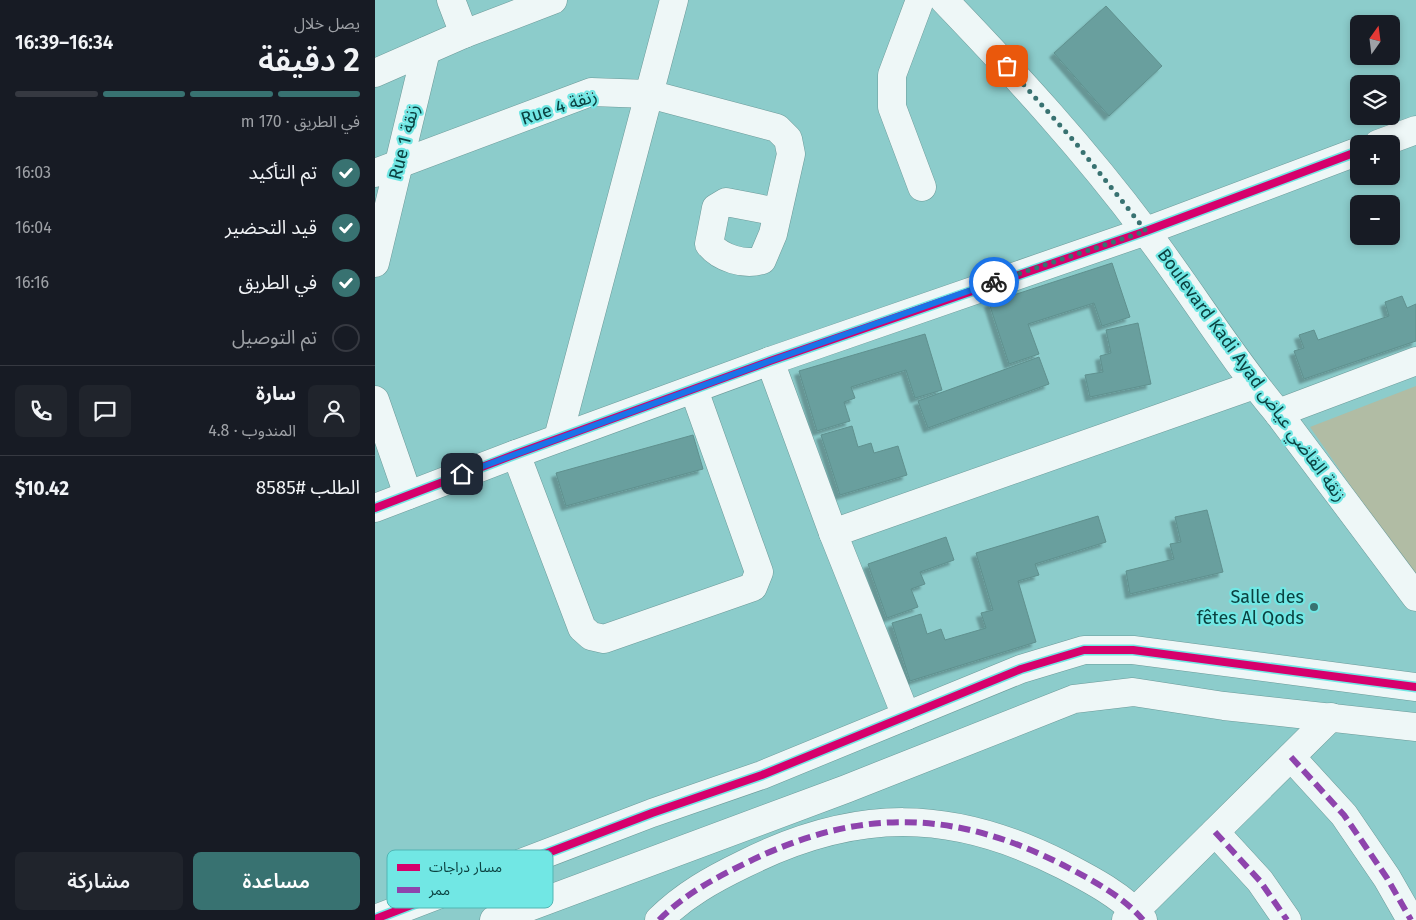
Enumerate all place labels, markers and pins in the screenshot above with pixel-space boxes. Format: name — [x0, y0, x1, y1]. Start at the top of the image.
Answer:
pin — [986, 45, 1028, 87]
pin — [441, 453, 483, 495]
place label: Salle des fêtes Al Qods — [1197, 586, 1304, 629]
marker: Salle des fêtes Al Qods — [1308, 601, 1320, 613]

